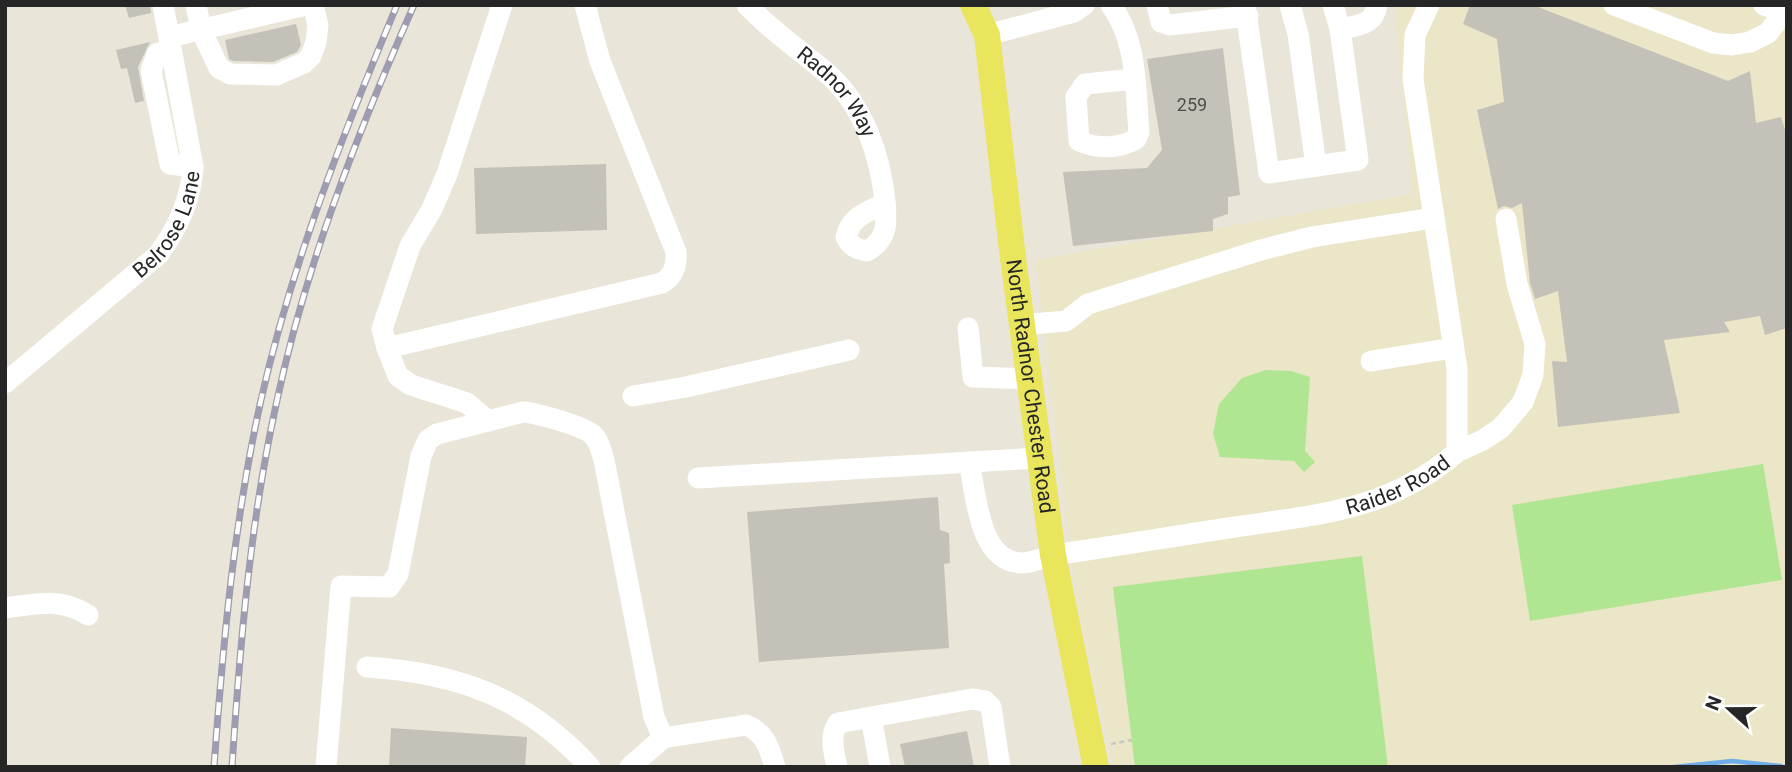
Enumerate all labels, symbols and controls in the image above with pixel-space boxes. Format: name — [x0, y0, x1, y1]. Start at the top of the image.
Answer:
street label: Radnor Way — [792, 42, 881, 141]
house number: 259 — [1177, 94, 1207, 115]
street label: Belrose Lane — [128, 170, 205, 283]
street label: North Radnor Chester Road — [1001, 258, 1059, 515]
street label: Raider Road — [1343, 450, 1455, 520]
north arrow — [1694, 674, 1764, 744]
text: N — [1700, 693, 1727, 713]

